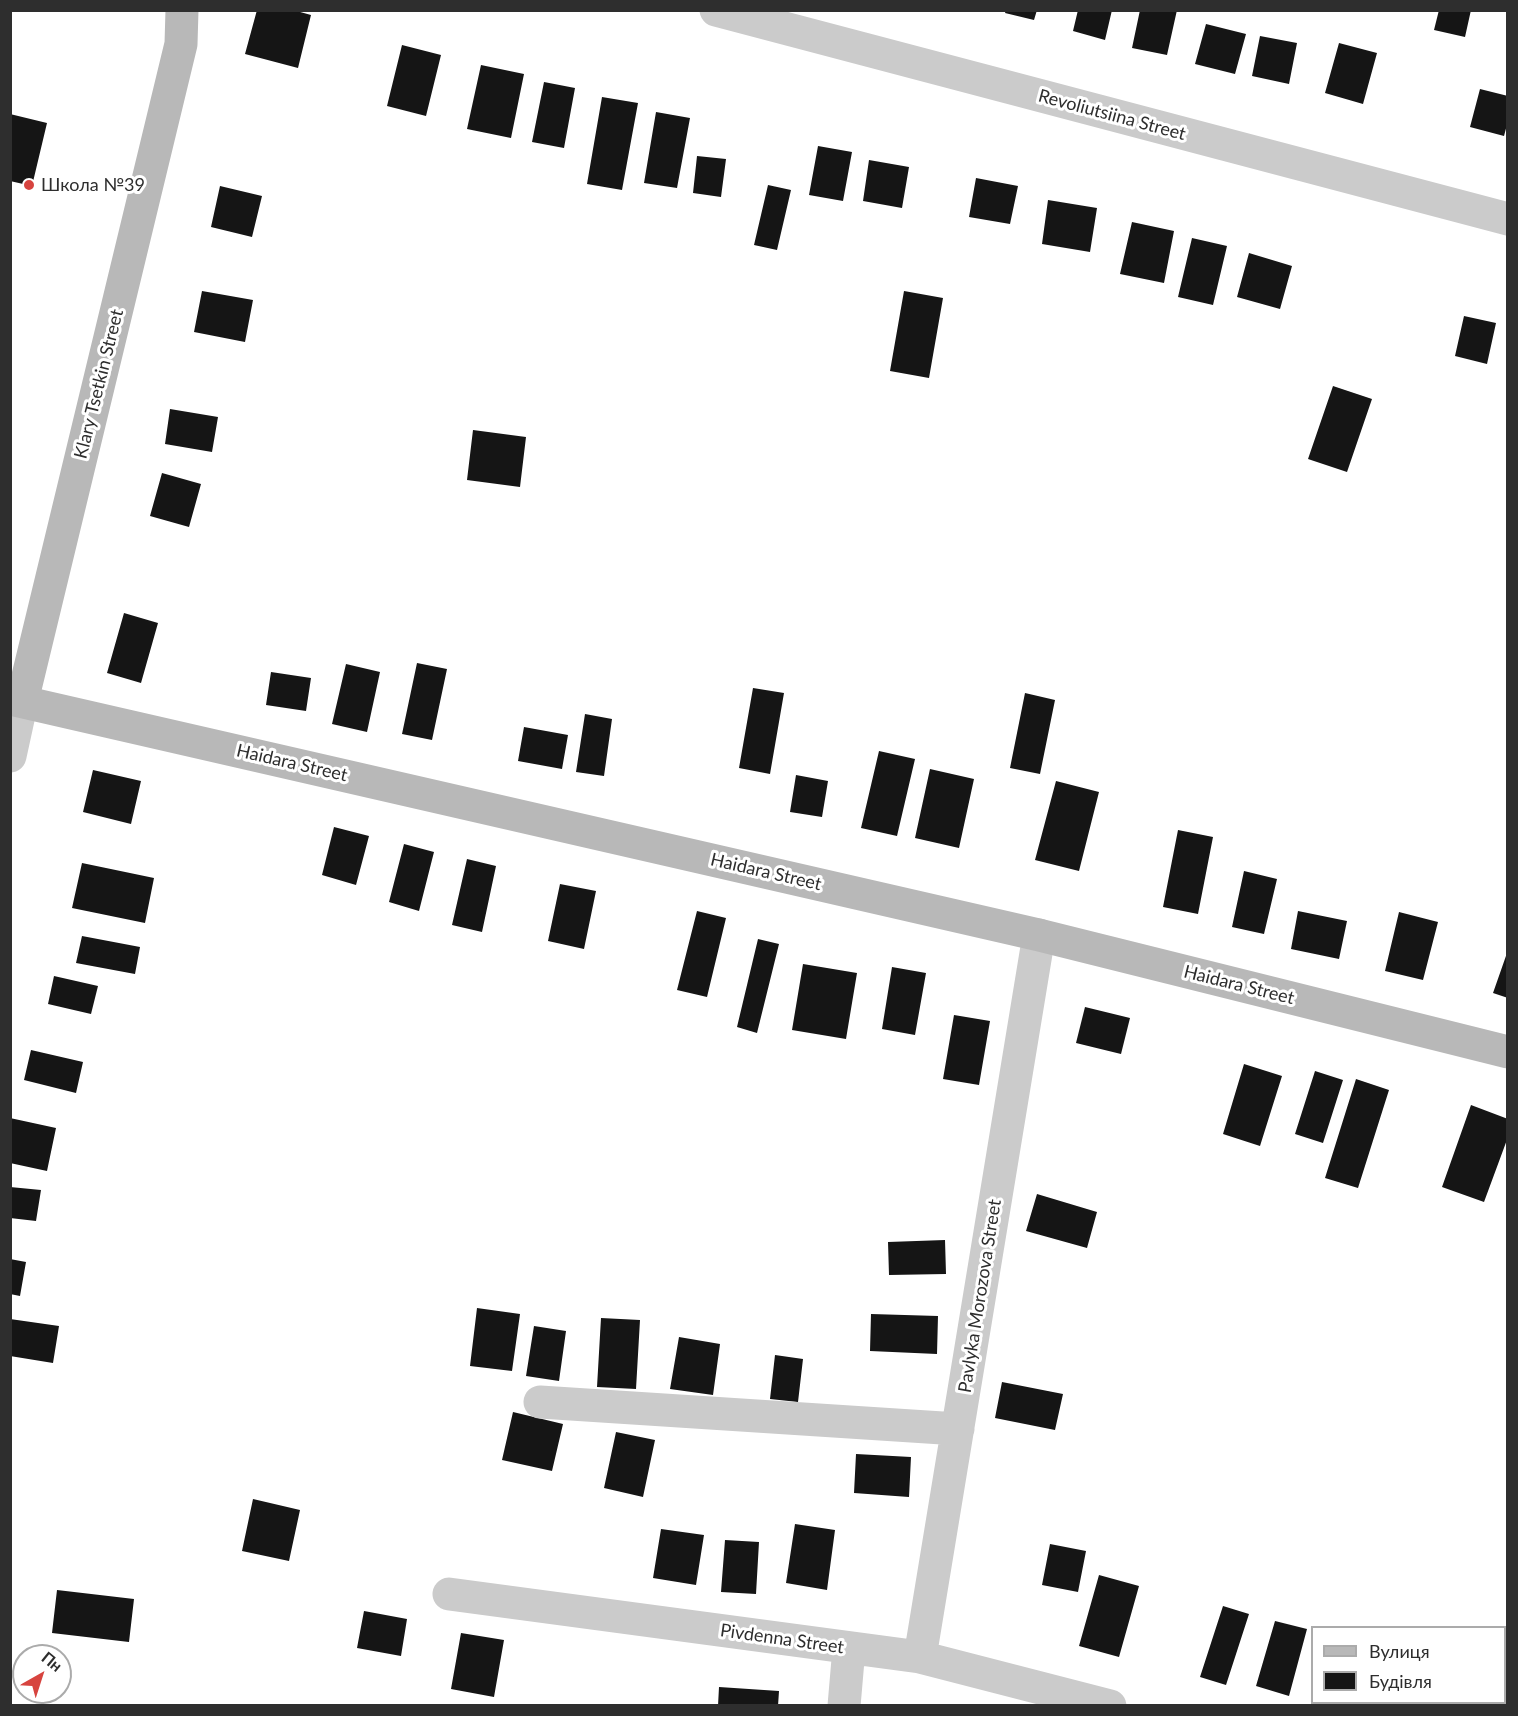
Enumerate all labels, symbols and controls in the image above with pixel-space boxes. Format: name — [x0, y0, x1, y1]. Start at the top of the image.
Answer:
street label: Revoliutsiina Street — [1036, 85, 1188, 145]
place label: Школа №39 — [41, 174, 145, 196]
marker: Школа №39 — [22, 178, 36, 192]
street label: Klary Tsetkin Street — [70, 307, 128, 461]
street label: Haidara Street — [234, 740, 350, 786]
street label: Haidara Street — [708, 849, 824, 895]
street label: Haidara Street — [1182, 961, 1296, 1009]
street label: Pavlyka Morozova Street — [954, 1198, 1006, 1394]
street label: Pivdenna Street — [719, 1620, 845, 1658]
legend — [1311, 1626, 1506, 1704]
text: Вулиця — [1369, 1640, 1430, 1662]
north arrow — [12, 1644, 72, 1704]
text: Пн — [38, 1647, 66, 1675]
text: Будівля — [1369, 1670, 1432, 1692]

